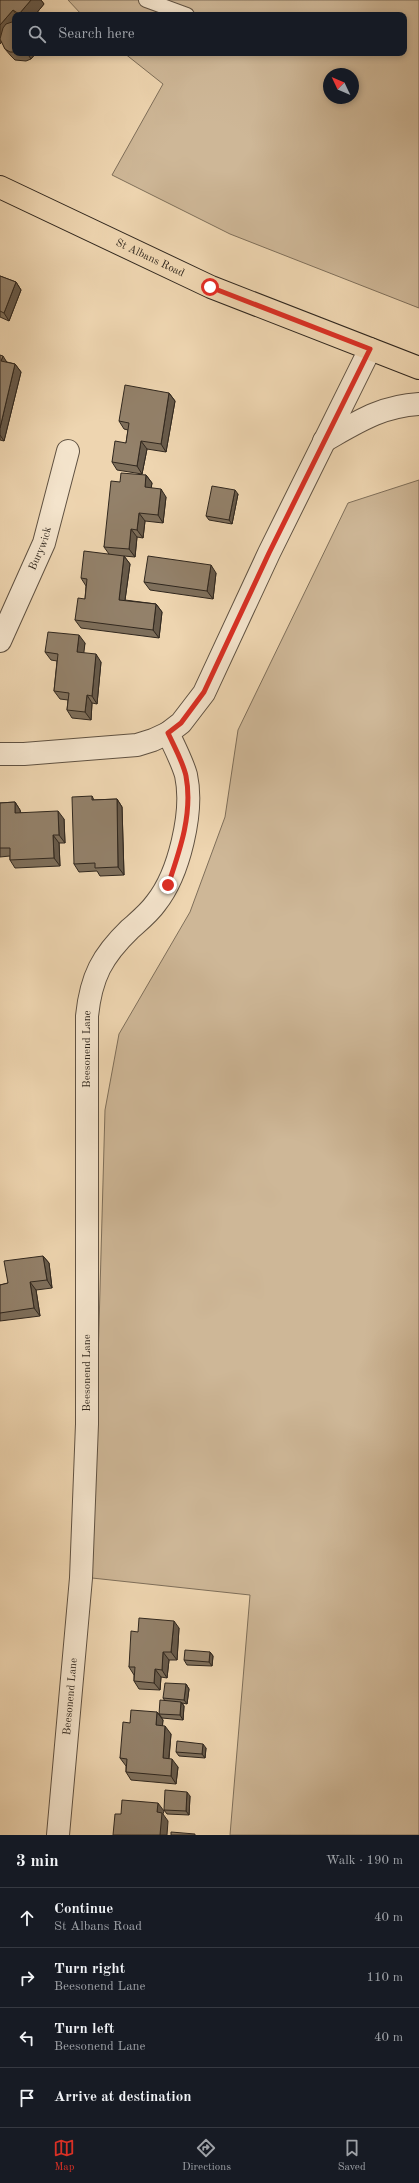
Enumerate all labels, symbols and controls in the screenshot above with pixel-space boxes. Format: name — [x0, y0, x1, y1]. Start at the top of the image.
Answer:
search box — [12, 12, 407, 56]
icon: search — [26, 23, 48, 45]
text: Search here — [58, 27, 135, 42]
north arrow — [323, 68, 359, 104]
street label: St Albans Road — [114, 237, 186, 279]
route start — [201, 278, 219, 296]
street label: Burywick — [27, 525, 54, 572]
route end — [159, 876, 177, 894]
street label: Beesonend Lane — [82, 1010, 93, 1088]
street label: Beesonend Lane — [82, 1334, 93, 1412]
street label: Beesonend Lane — [61, 1657, 79, 1736]
text: 3 min — [16, 1853, 59, 1870]
text: Walk · 190 m — [326, 1854, 403, 1867]
text: Continue — [54, 1902, 113, 1917]
icon: ahead — [16, 1907, 38, 1929]
text: 40 m — [374, 1911, 403, 1924]
text: St Albans Road — [54, 1920, 142, 1933]
text: Turn right — [54, 1962, 125, 1977]
icon: right — [16, 1967, 38, 1989]
text: 110 m — [366, 1971, 403, 1984]
text: Beesonend Lane — [54, 1980, 146, 1993]
text: Turn left — [54, 2022, 114, 2037]
icon: left — [16, 2027, 38, 2049]
text: 40 m — [374, 2031, 403, 2044]
text: Beesonend Lane — [54, 2040, 146, 2053]
icon: arrive — [16, 2087, 38, 2109]
text: Arrive at destination — [54, 2090, 192, 2105]
tab: Map — [53, 2137, 75, 2175]
tab: Directions — [182, 2137, 231, 2175]
tab: Saved — [338, 2137, 366, 2175]

